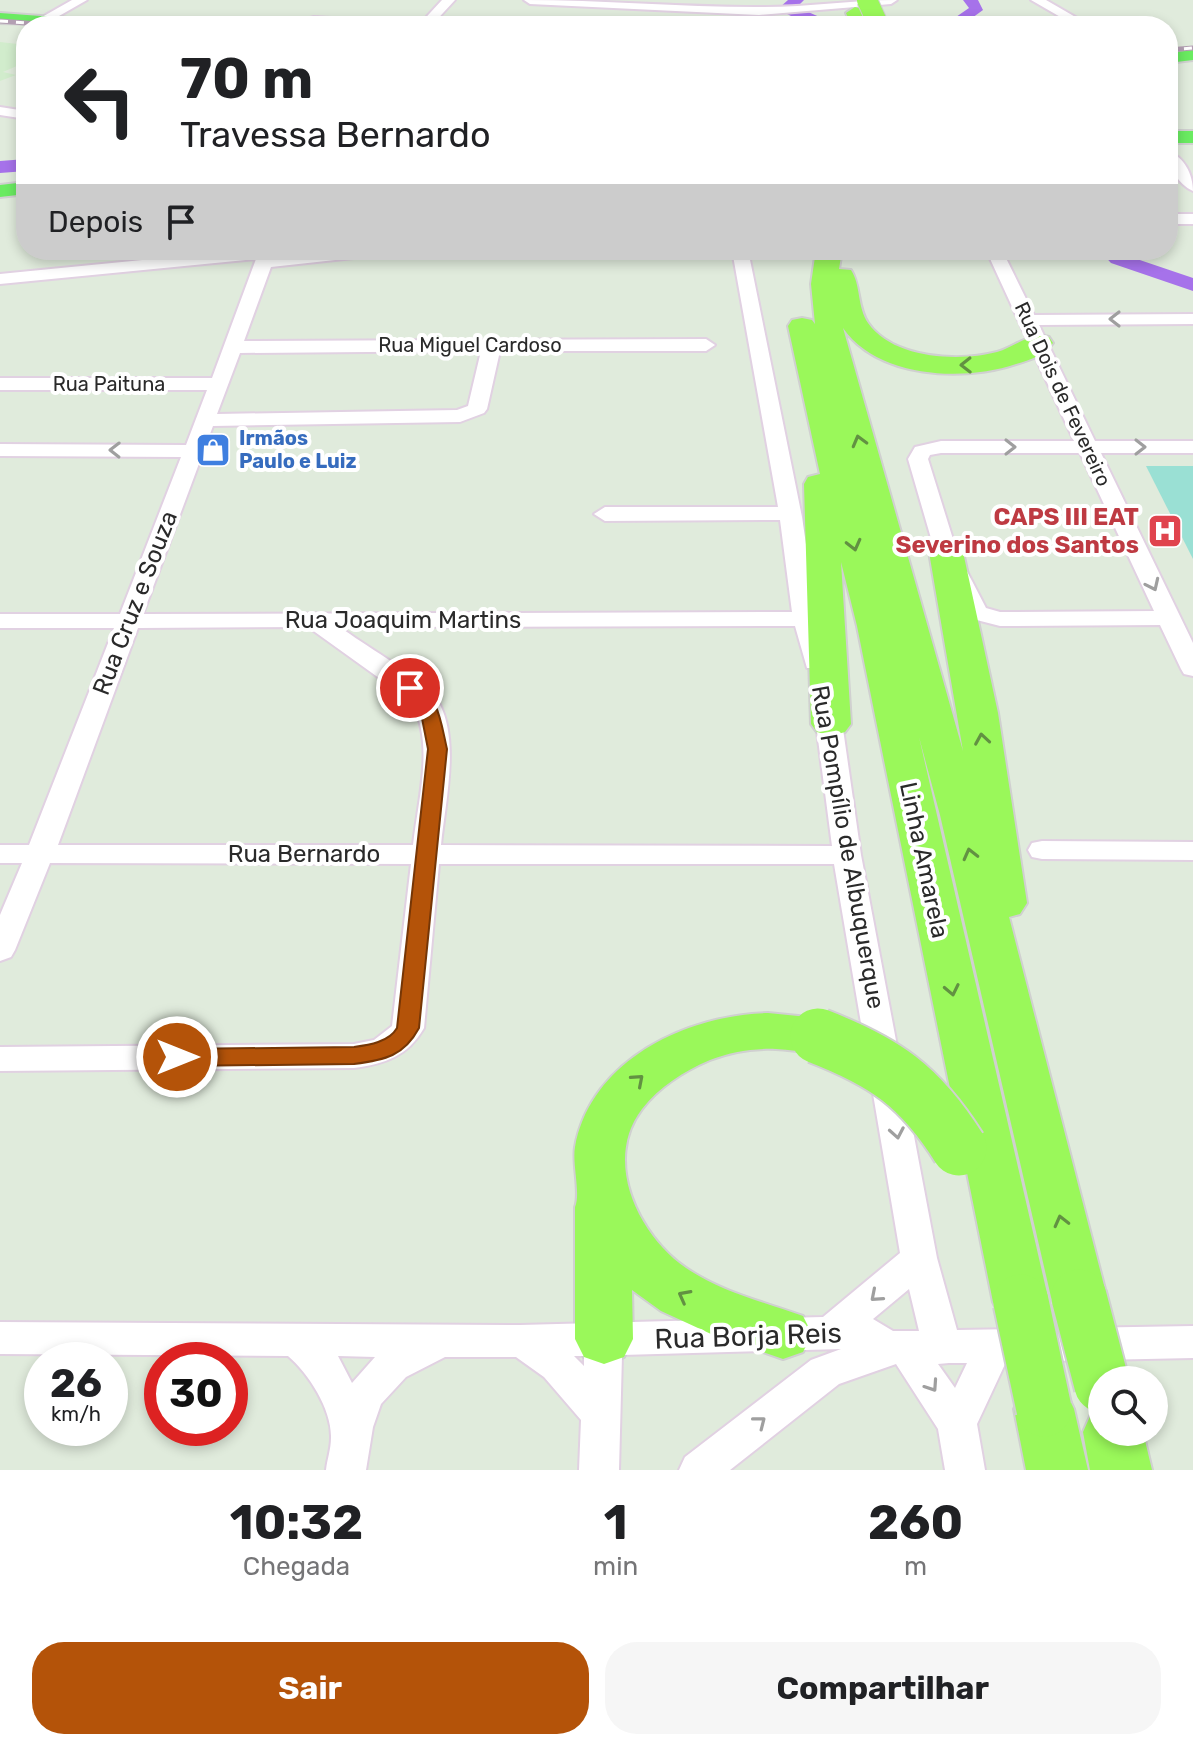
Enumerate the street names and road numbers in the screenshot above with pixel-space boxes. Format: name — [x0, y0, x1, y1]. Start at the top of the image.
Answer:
street label: Rua Dois de Fevereiro — [1010, 298, 1116, 490]
street label: Rua Miguel Cardoso — [378, 333, 562, 357]
street label: Rua Paituna — [53, 372, 165, 396]
street label: Rua Cruz e Souza — [87, 507, 183, 699]
street label: Rua Joaquim Martins — [285, 606, 521, 634]
street label: Rua Pompílio de Albuquerque — [806, 683, 890, 1011]
street label: Linha Amarela — [894, 779, 954, 941]
street label: Rua Bernardo — [228, 840, 380, 868]
street label: Rua Borja Reis — [654, 1316, 842, 1356]

